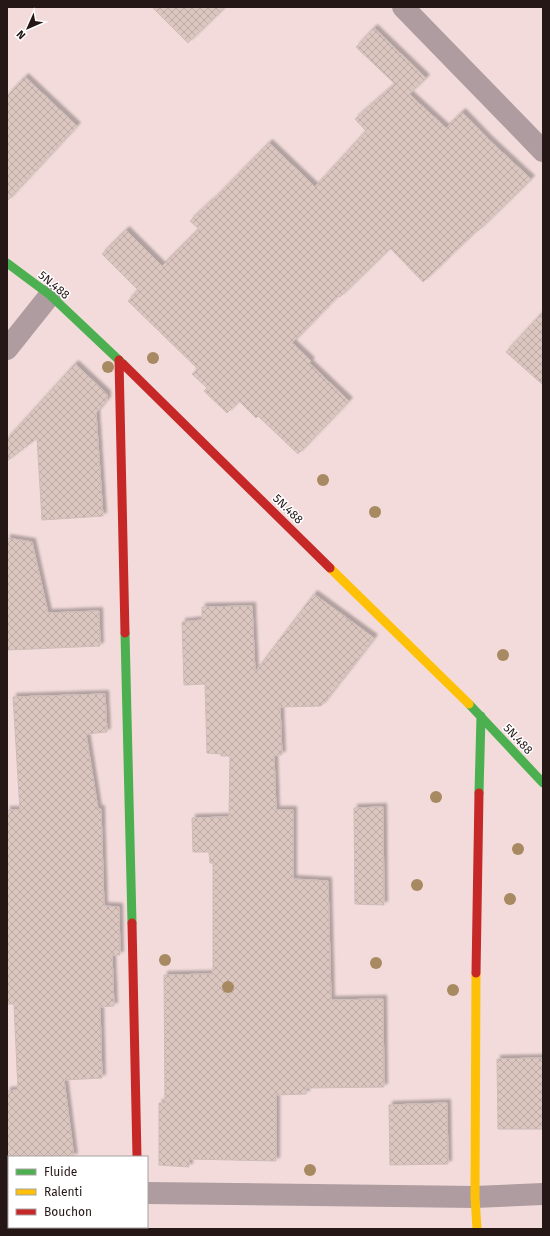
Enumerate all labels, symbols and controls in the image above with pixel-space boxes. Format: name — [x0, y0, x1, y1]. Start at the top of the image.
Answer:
north arrow — [8, 8, 48, 48]
text: N — [14, 28, 28, 42]
street label: 5N.488 — [36, 268, 73, 302]
street label: 5N.488 — [270, 491, 306, 527]
street label: 5N.488 — [500, 721, 536, 757]
legend — [8, 1156, 148, 1228]
text: Fluide — [44, 1165, 77, 1179]
text: Ralenti — [44, 1185, 82, 1199]
text: Bouchon — [44, 1205, 92, 1219]

